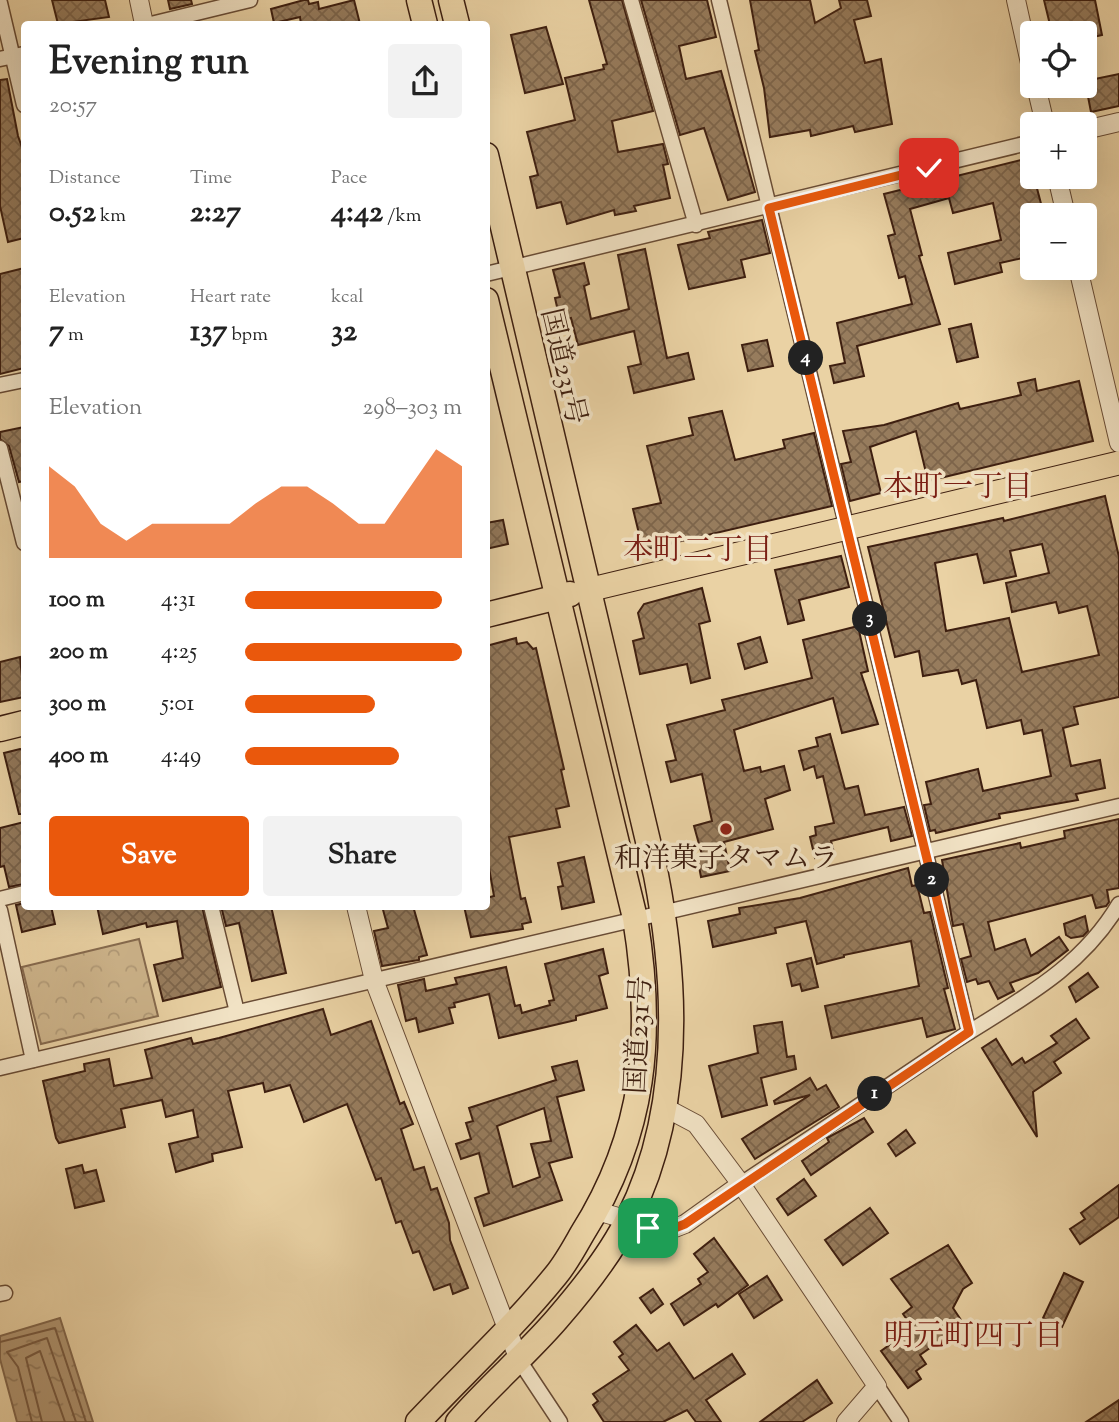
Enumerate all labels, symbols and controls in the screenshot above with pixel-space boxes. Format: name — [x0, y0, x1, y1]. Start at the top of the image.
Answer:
map controls — [1020, 21, 1097, 280]
button: locate — [1020, 21, 1097, 98]
text: Evening run — [49, 37, 249, 91]
button: share — [388, 44, 462, 118]
text: 20:57 — [49, 90, 97, 123]
button: + — [1020, 112, 1097, 189]
pin — [899, 138, 959, 198]
icon: check — [910, 149, 948, 187]
text: Distance — [49, 165, 121, 192]
text: Time — [190, 165, 232, 192]
text: Pace — [331, 165, 367, 192]
text: 0.52 — [49, 192, 96, 235]
text: 2:27 — [190, 192, 241, 235]
text: 4:42 — [331, 192, 383, 235]
text: km — [96, 203, 126, 230]
text: /km — [383, 203, 422, 230]
button: − — [1020, 203, 1097, 280]
text: Elevation — [49, 284, 126, 311]
text: Heart rate — [190, 284, 271, 311]
text: kcal — [331, 284, 364, 311]
street label: 国道231号 — [529, 305, 595, 429]
text: 7 — [49, 311, 64, 354]
text: 137 — [190, 311, 227, 354]
text: 32 — [331, 311, 357, 354]
text: m — [64, 322, 84, 349]
text: bpm — [227, 322, 268, 349]
pin: 4 — [788, 340, 824, 376]
text: 4 — [801, 344, 810, 371]
text: Elevation — [49, 392, 142, 425]
text: 298–303 m — [363, 392, 462, 425]
district label: 本町一丁目 — [883, 467, 1033, 510]
district label: 本町二丁目 — [623, 530, 773, 573]
text: 100 m — [49, 584, 105, 617]
text: 4:31 — [161, 584, 196, 617]
pin: 3 — [852, 602, 888, 636]
text: 3 — [866, 605, 873, 632]
text: 200 m — [49, 636, 108, 669]
text: 4:25 — [161, 636, 197, 669]
text: 300 m — [49, 688, 106, 721]
text: 5:01 — [161, 688, 194, 721]
text: 400 m — [49, 740, 109, 773]
text: 4:49 — [161, 740, 201, 773]
button: Save — [49, 816, 249, 896]
button: Share — [263, 816, 462, 896]
marker: 和洋菓子タマムラ — [718, 821, 734, 837]
place label: 和洋菓子タマムラ — [614, 840, 838, 880]
pin: 2 — [914, 862, 950, 898]
text: 2 — [927, 866, 936, 893]
street label: 国道231号 — [617, 975, 663, 1095]
pin: 1 — [858, 1076, 892, 1112]
text: 1 — [871, 1080, 878, 1107]
pin — [618, 1198, 678, 1258]
icon: arrive — [629, 1209, 667, 1247]
district label: 明元町四丁目 — [884, 1316, 1064, 1359]

